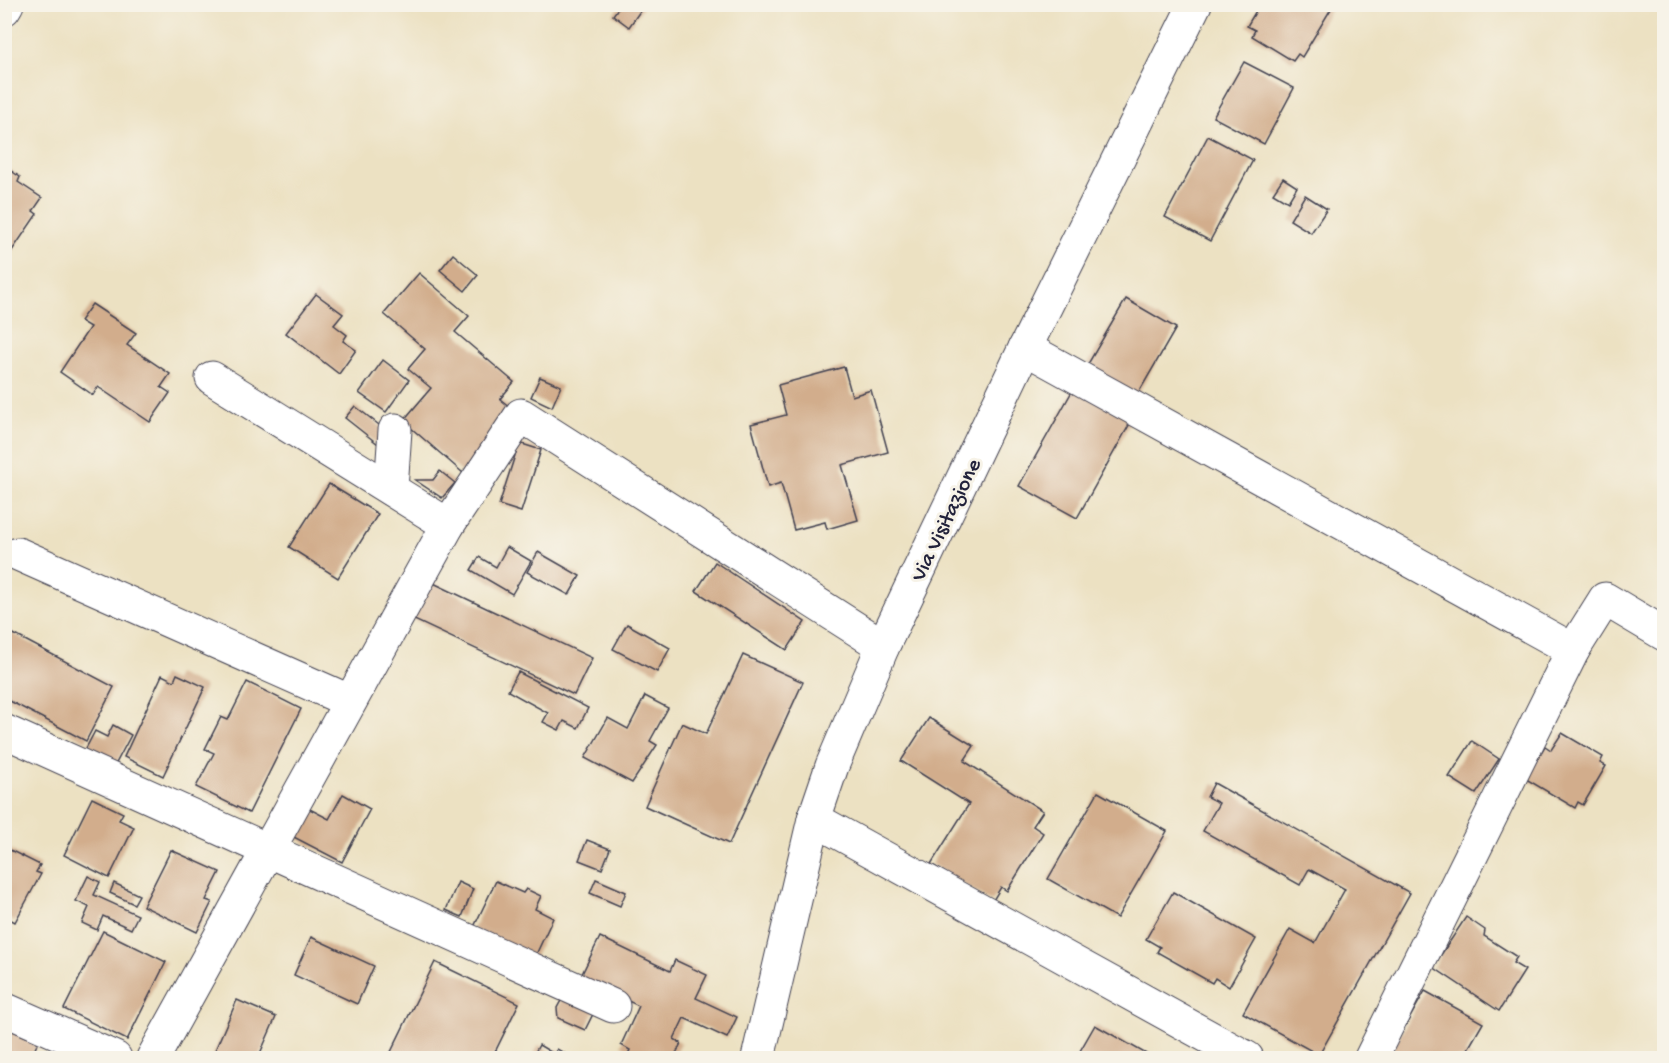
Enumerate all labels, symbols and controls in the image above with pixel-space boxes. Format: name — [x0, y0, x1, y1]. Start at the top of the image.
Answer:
street label: Via Visitazione — [906, 455, 989, 587]

